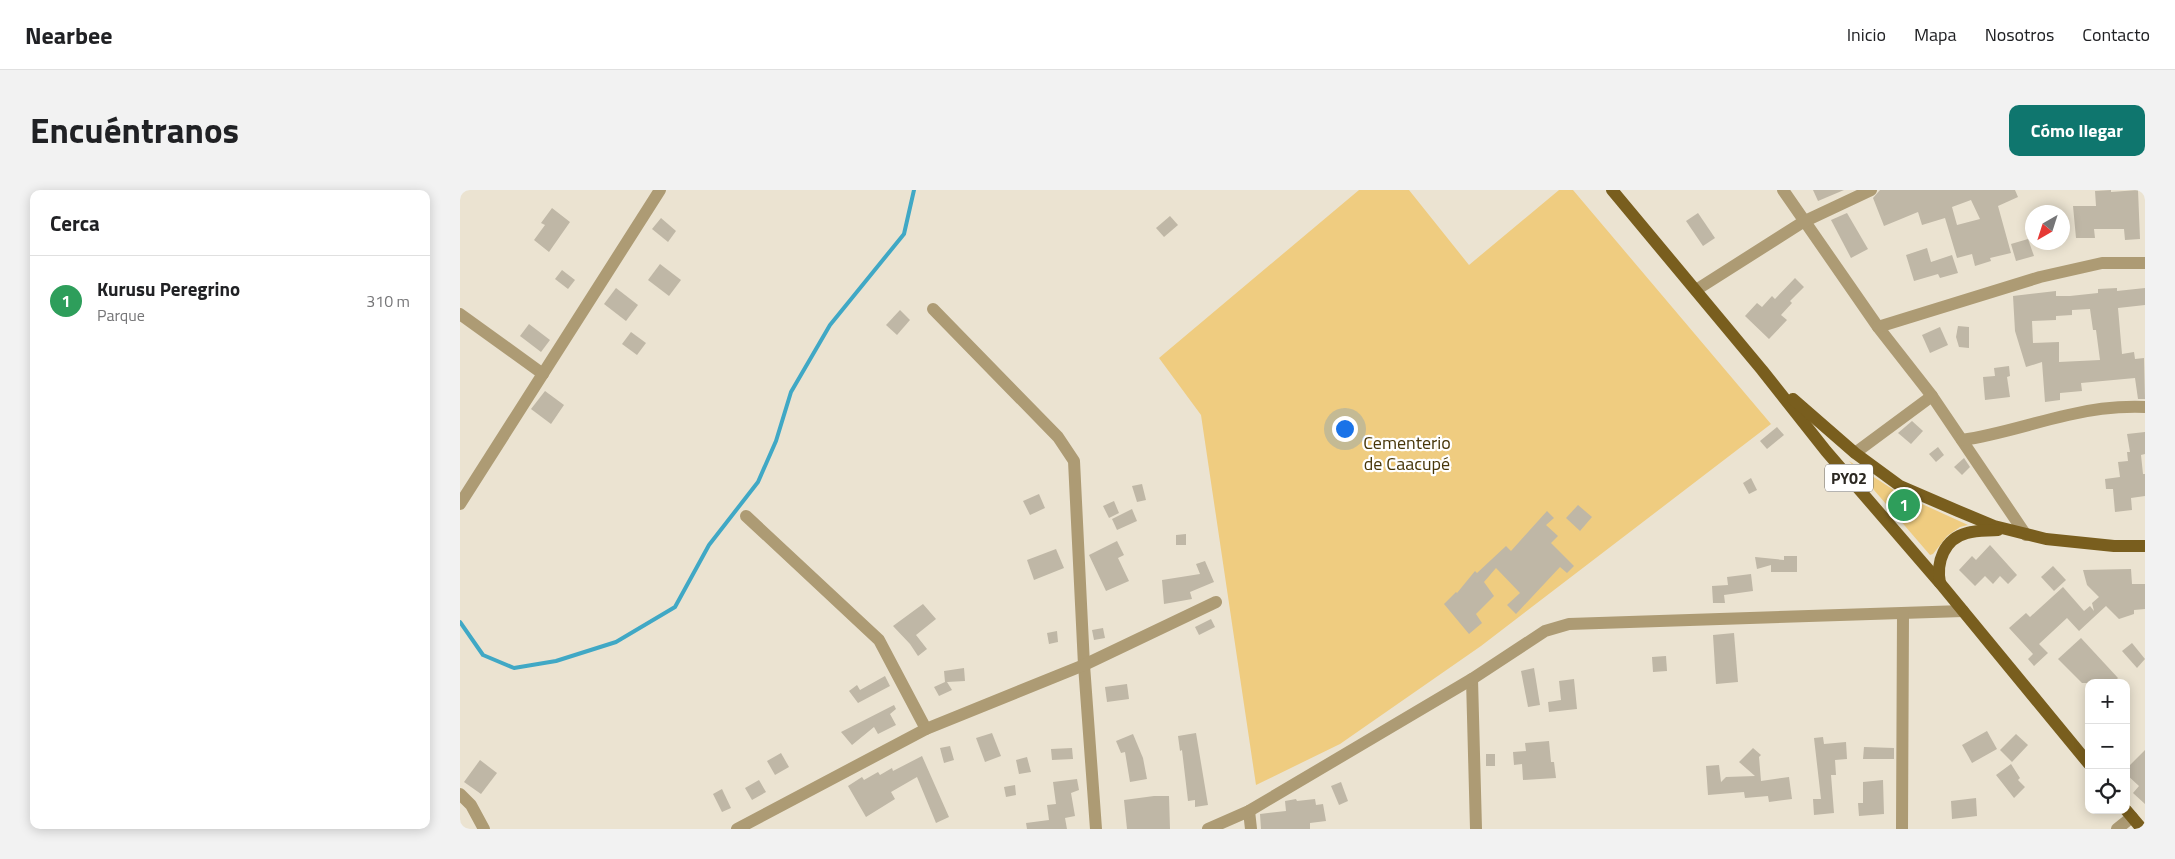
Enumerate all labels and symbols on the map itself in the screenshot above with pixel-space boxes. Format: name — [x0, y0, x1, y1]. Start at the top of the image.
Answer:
north arrow — [2025, 205, 2070, 250]
your location — [1332, 416, 1358, 442]
park label: Cementerio de Caacupé — [1363, 429, 1451, 477]
road number: PY02 — [1825, 464, 1873, 492]
pin: 1 — [1888, 486, 1920, 524]

